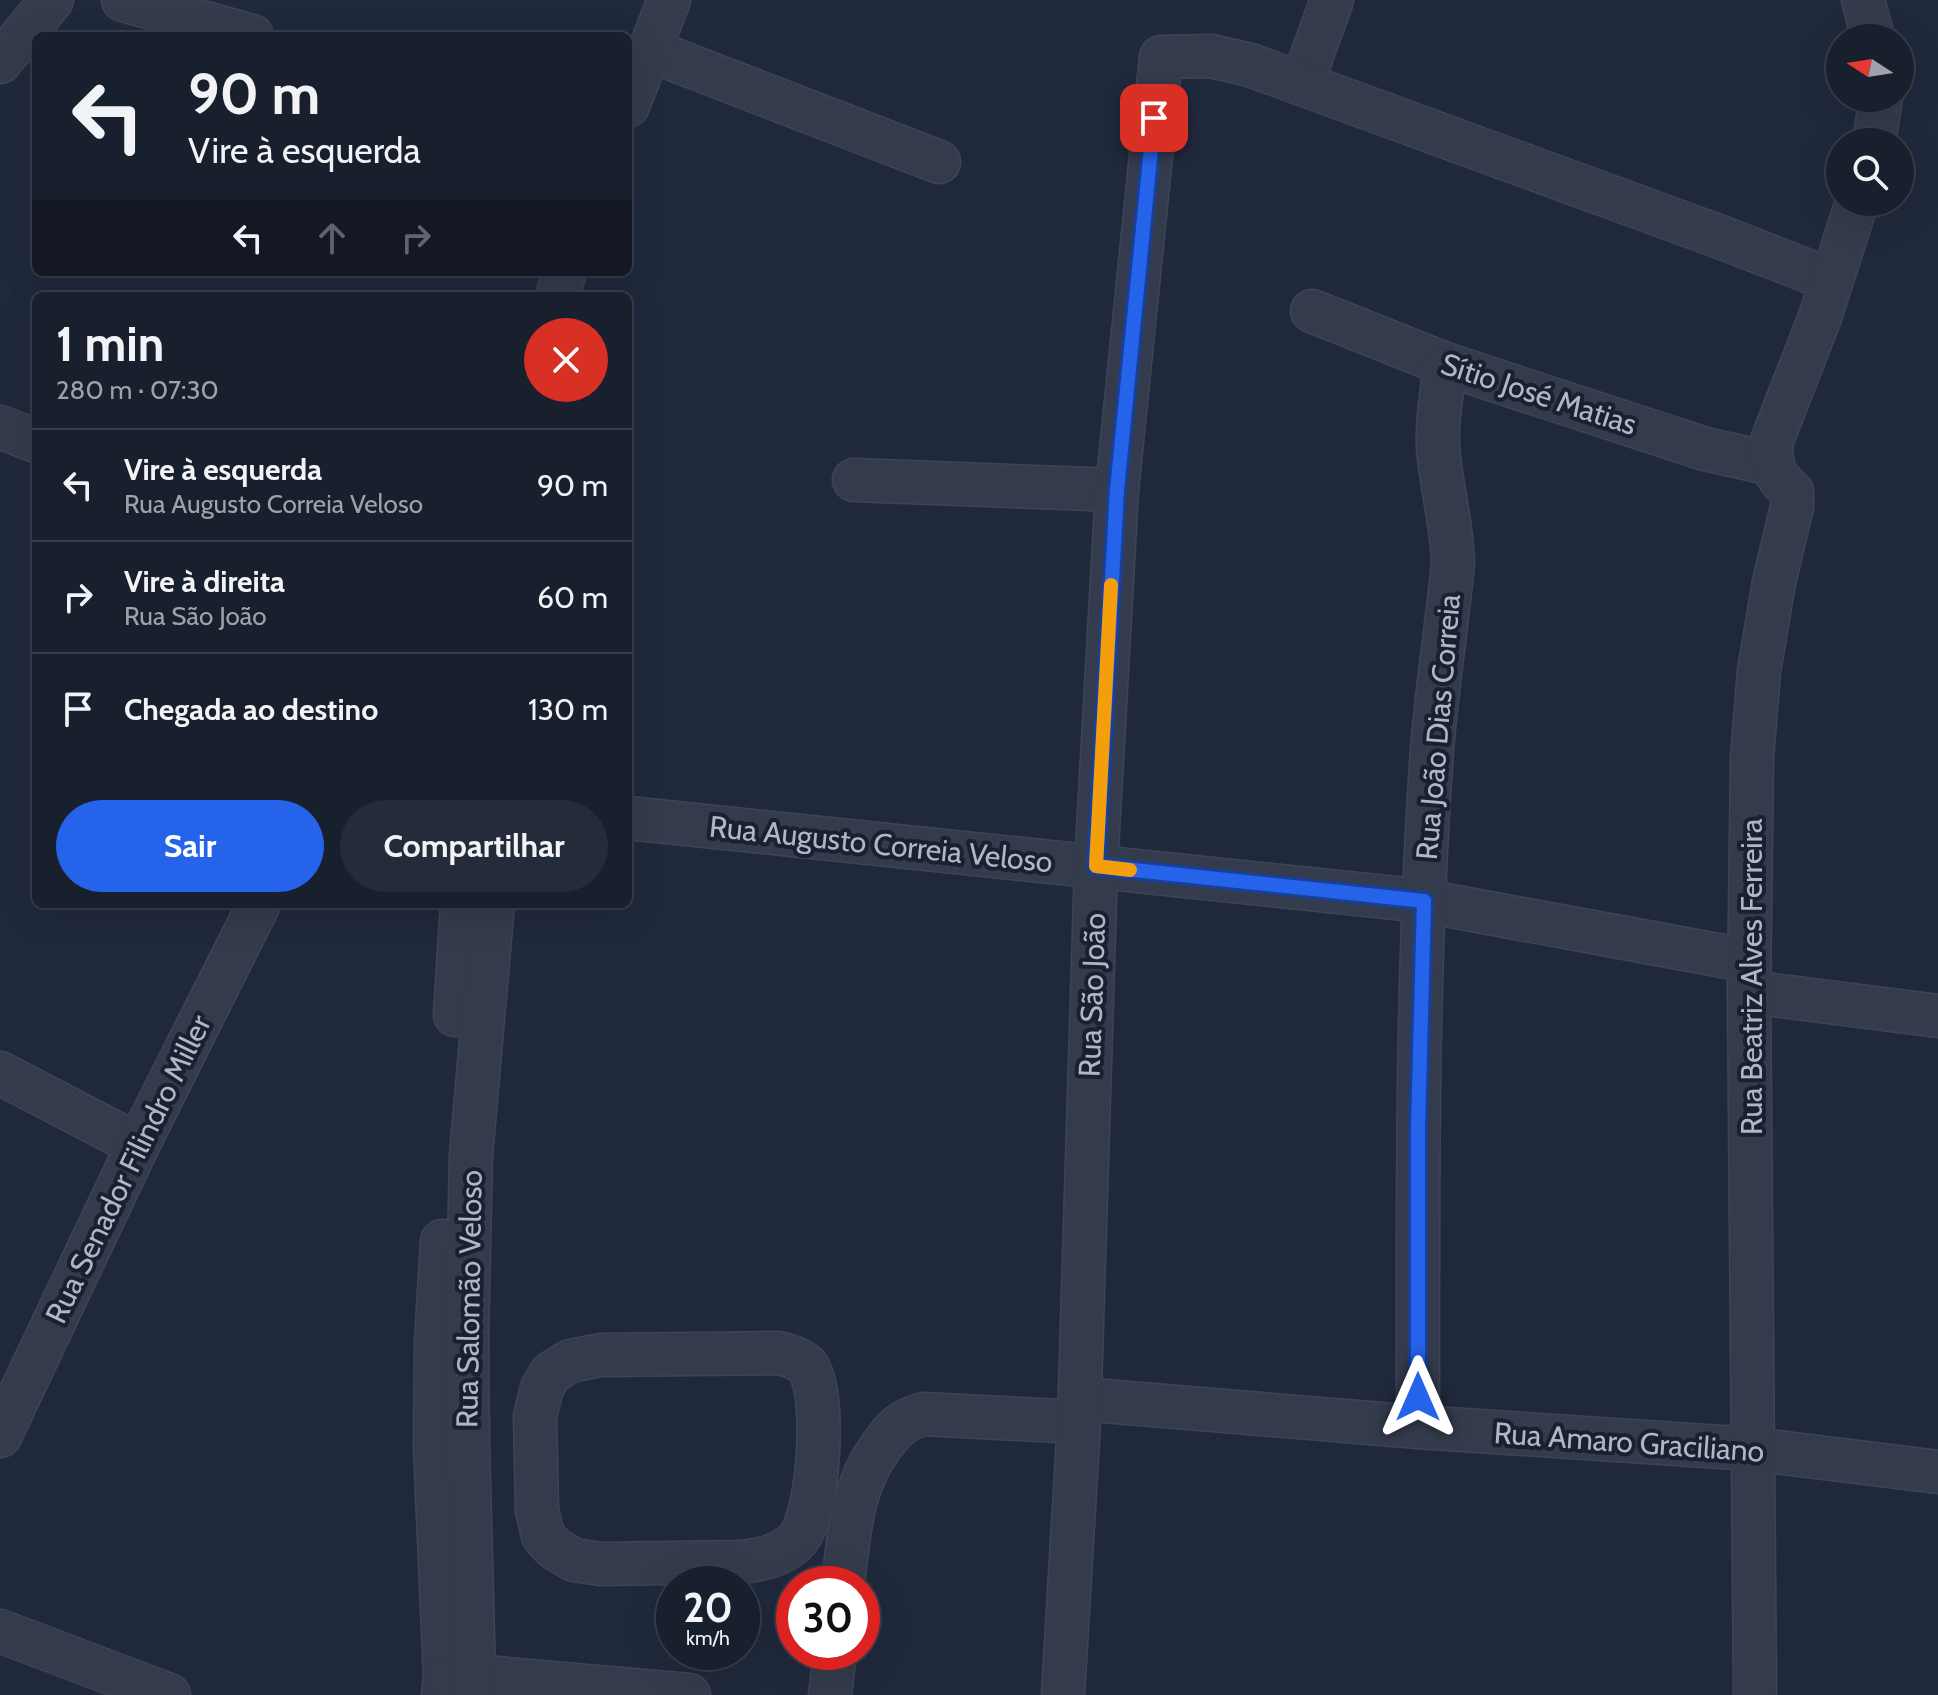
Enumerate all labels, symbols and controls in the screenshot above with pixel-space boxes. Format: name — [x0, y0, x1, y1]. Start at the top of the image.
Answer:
north arrow — [1826, 24, 1914, 112]
map controls — [1826, 24, 1914, 216]
text: 90 m — [188, 60, 320, 128]
icon: left — [56, 64, 160, 168]
pin — [1120, 84, 1188, 152]
icon: arrive — [1132, 96, 1176, 140]
text: Vire à esquerda — [188, 128, 421, 172]
button: search — [1826, 128, 1914, 216]
icon: left — [226, 216, 270, 260]
icon: ahead — [310, 216, 354, 260]
icon: right — [394, 216, 438, 260]
text: 1 min — [56, 315, 164, 373]
button: close — [524, 318, 608, 402]
street label: Sítio José Matias — [1437, 345, 1641, 443]
text: 280 m · 07:30 — [56, 374, 219, 406]
text: Vire à esquerda — [124, 451, 322, 488]
icon: left — [56, 463, 100, 507]
text: 90 m — [537, 467, 608, 504]
text: Rua Augusto Correia Veloso — [124, 488, 423, 520]
text: Vire à direita — [124, 563, 285, 600]
icon: right — [56, 575, 100, 619]
text: 60 m — [537, 579, 608, 616]
street label: Rua João Dias Correia — [1408, 592, 1468, 861]
text: Rua São João — [124, 600, 266, 632]
icon: arrive — [56, 687, 100, 731]
text: Chegada ao destino — [124, 691, 378, 728]
text: 130 m — [528, 691, 608, 728]
button: Sair — [56, 800, 324, 892]
button: Compartilhar — [340, 800, 608, 892]
street label: Rua Augusto Correia Veloso — [708, 808, 1054, 880]
street label: Rua Beatriz Alves Ferreira — [1733, 818, 1770, 1135]
street label: Rua São João — [1071, 912, 1113, 1078]
street label: Rua Senador Filindro Miller — [37, 1008, 219, 1329]
street label: Rua Salomão Veloso — [448, 1170, 490, 1428]
position arrow — [1376, 1355, 1460, 1439]
street label: Rua Amaro Graciliano — [1493, 1414, 1765, 1470]
speed limit sign: 30 — [776, 1566, 880, 1670]
text: 20 — [683, 1583, 733, 1632]
text: km/h — [686, 1626, 730, 1650]

